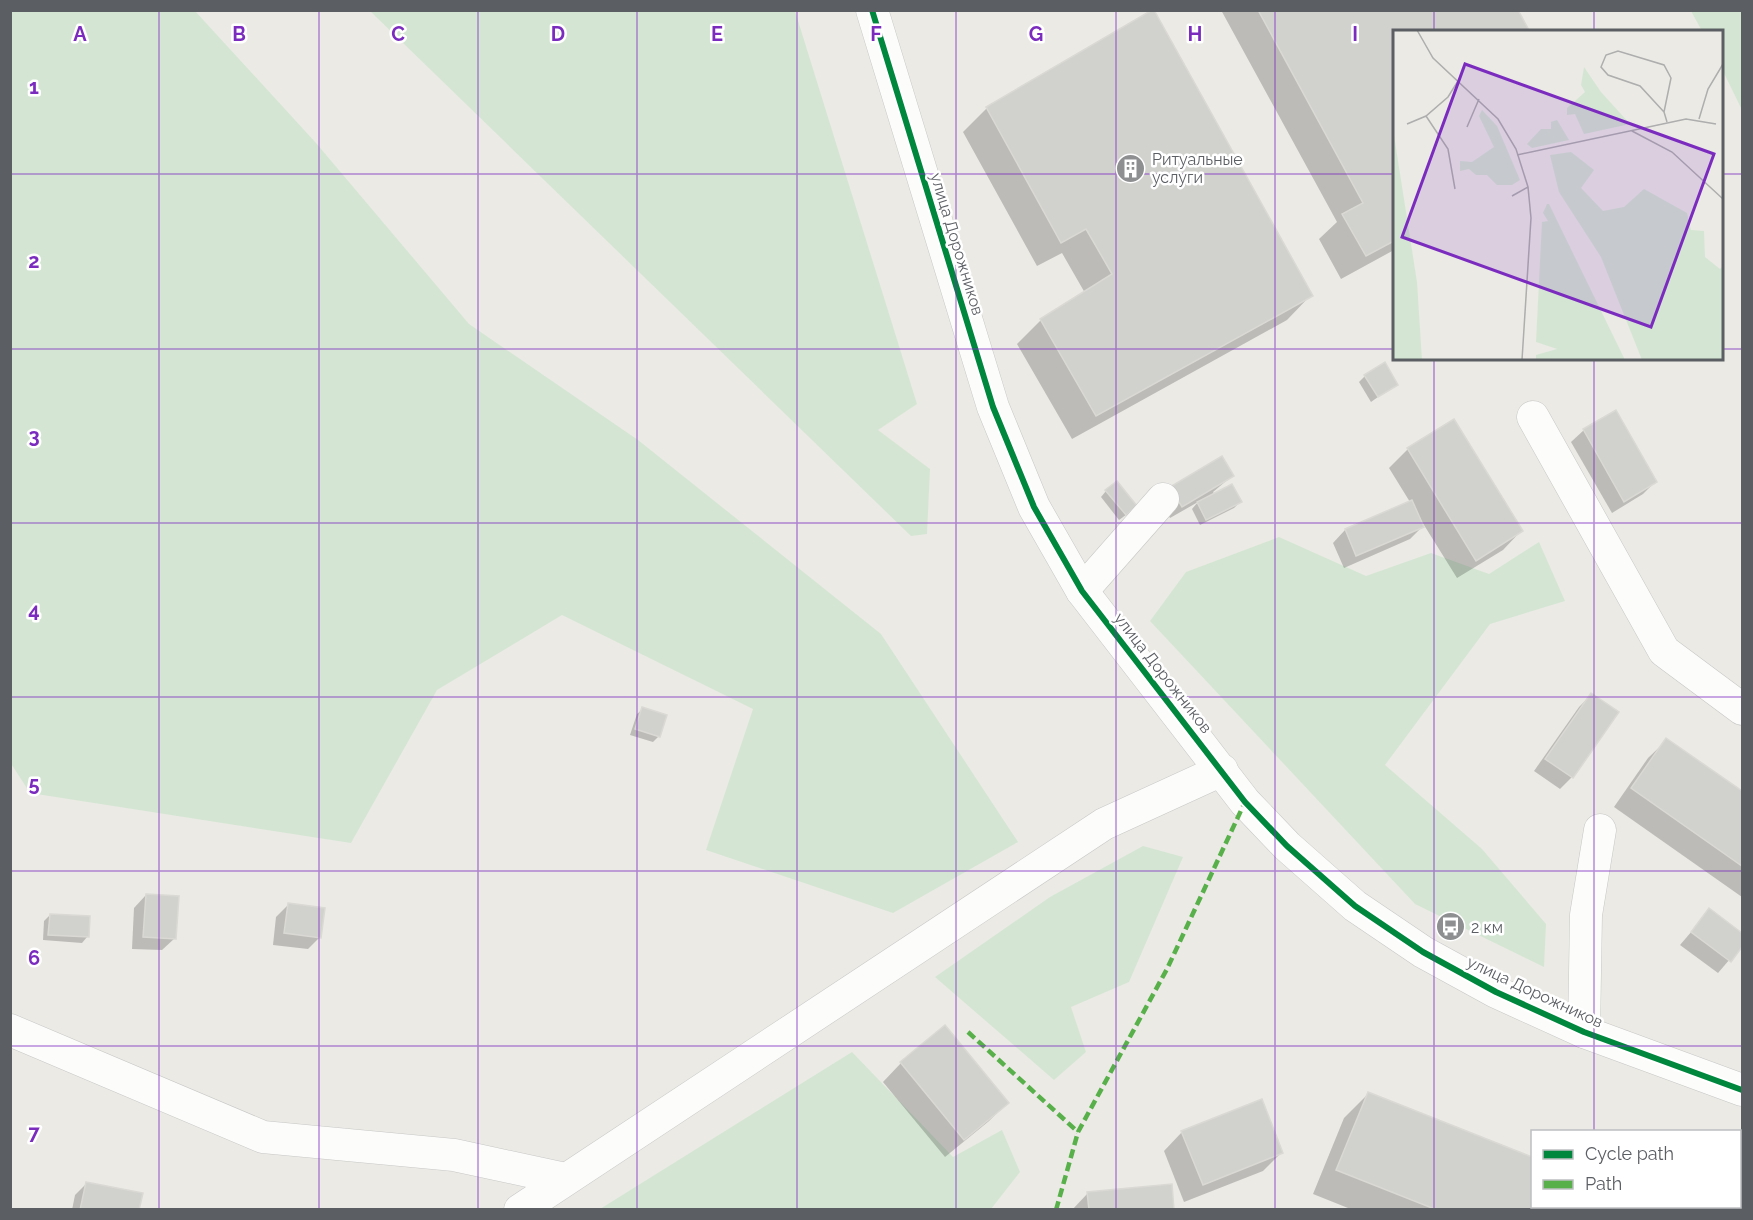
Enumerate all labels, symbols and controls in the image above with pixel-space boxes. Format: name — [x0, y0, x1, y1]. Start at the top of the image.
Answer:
text: A — [73, 22, 87, 46]
text: B — [232, 22, 246, 46]
text: C — [391, 22, 405, 46]
text: D — [551, 22, 565, 46]
text: E — [711, 22, 723, 46]
text: F — [870, 22, 882, 46]
text: G — [1029, 22, 1043, 46]
text: H — [1188, 22, 1202, 46]
text: I — [1352, 22, 1358, 46]
inset map — [1393, 30, 1723, 360]
text: 1 — [29, 75, 39, 99]
place label: Ритуальные услуги — [1152, 150, 1243, 187]
building icon: Ритуальные услуги — [1115, 152, 1147, 184]
street label: улица Дорожников — [926, 171, 988, 317]
text: 2 — [28, 249, 40, 273]
text: 3 — [28, 424, 40, 448]
text: 4 — [28, 598, 40, 622]
street label: улица Дорожников — [1110, 609, 1216, 737]
text: 5 — [28, 772, 40, 796]
bus stop icon: 2 км — [1434, 911, 1466, 943]
place label: 2 км — [1471, 918, 1503, 937]
text: 6 — [28, 946, 40, 970]
street label: улица Дорожников — [1464, 952, 1606, 1032]
text: 7 — [28, 1121, 40, 1145]
legend — [1531, 1130, 1741, 1208]
text: Cycle path — [1585, 1143, 1674, 1164]
text: Path — [1585, 1173, 1622, 1194]

